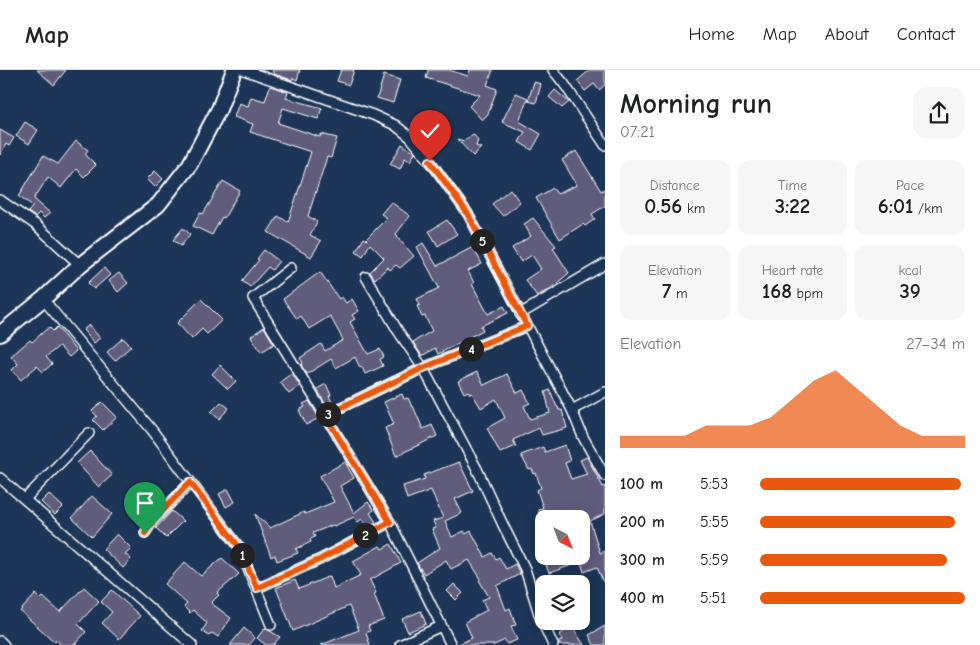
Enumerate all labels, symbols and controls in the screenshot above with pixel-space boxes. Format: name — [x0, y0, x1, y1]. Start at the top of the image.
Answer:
text: Map — [25, 21, 69, 49]
text: Home — [688, 24, 735, 45]
text: Map — [763, 24, 797, 45]
text: About — [825, 24, 869, 45]
text: Contact — [897, 24, 955, 45]
button: share — [913, 87, 965, 139]
text: Morning run — [620, 88, 772, 120]
pin — [409, 110, 451, 161]
icon: check — [416, 117, 444, 145]
text: 07:21 — [620, 123, 655, 141]
text: Distance — [650, 177, 700, 194]
text: Time — [778, 177, 807, 194]
text: Pace — [896, 177, 924, 194]
text: 0.56 — [644, 194, 682, 218]
text: 3:22 — [775, 194, 810, 218]
text: 6:01 — [878, 194, 913, 218]
text: km — [682, 200, 705, 217]
text: /km — [913, 200, 943, 217]
pin: 5 — [470, 228, 494, 254]
text: 5 — [479, 233, 486, 250]
text: Elevation — [648, 262, 702, 279]
text: Heart rate — [762, 262, 823, 279]
text: kcal — [898, 262, 922, 279]
text: 7 — [662, 279, 671, 303]
text: 168 — [762, 279, 792, 303]
text: 39 — [899, 279, 921, 303]
text: m — [671, 285, 688, 302]
text: bpm — [792, 285, 823, 302]
text: Elevation — [620, 335, 681, 353]
text: 27–34 m — [906, 335, 965, 353]
pin: 4 — [458, 336, 484, 362]
text: 4 — [468, 341, 475, 358]
pin: 3 — [316, 402, 340, 426]
text: 3 — [325, 406, 332, 423]
text: 100 m — [620, 475, 663, 493]
text: 5:53 — [700, 475, 728, 493]
pin — [124, 482, 166, 533]
icon: arrive — [131, 489, 159, 517]
north arrow — [535, 510, 590, 565]
map controls — [535, 510, 590, 630]
text: 200 m — [620, 513, 665, 531]
text: 5:55 — [700, 513, 729, 531]
pin: 2 — [352, 522, 378, 548]
text: 2 — [362, 527, 369, 544]
pin: 1 — [230, 542, 254, 568]
text: 1 — [240, 547, 245, 564]
text: 300 m — [620, 551, 665, 569]
text: 5:59 — [700, 551, 729, 569]
button: layers — [535, 575, 590, 630]
text: 400 m — [620, 589, 664, 607]
text: 5:51 — [700, 589, 727, 607]

